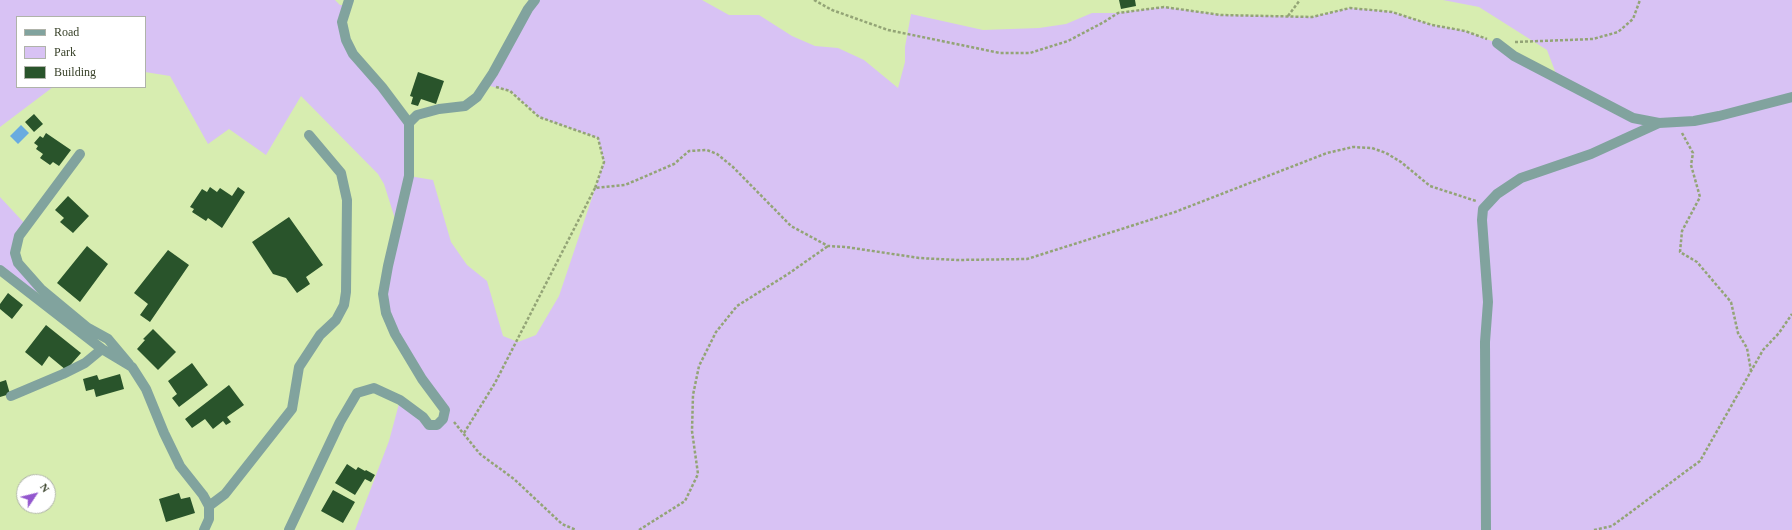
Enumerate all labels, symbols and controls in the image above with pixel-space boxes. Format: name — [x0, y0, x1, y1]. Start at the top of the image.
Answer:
legend — [16, 16, 146, 88]
text: Road — [54, 25, 79, 39]
text: Park — [54, 45, 76, 59]
text: Building — [54, 65, 96, 79]
north arrow — [16, 474, 56, 514]
text: N — [38, 481, 52, 494]

